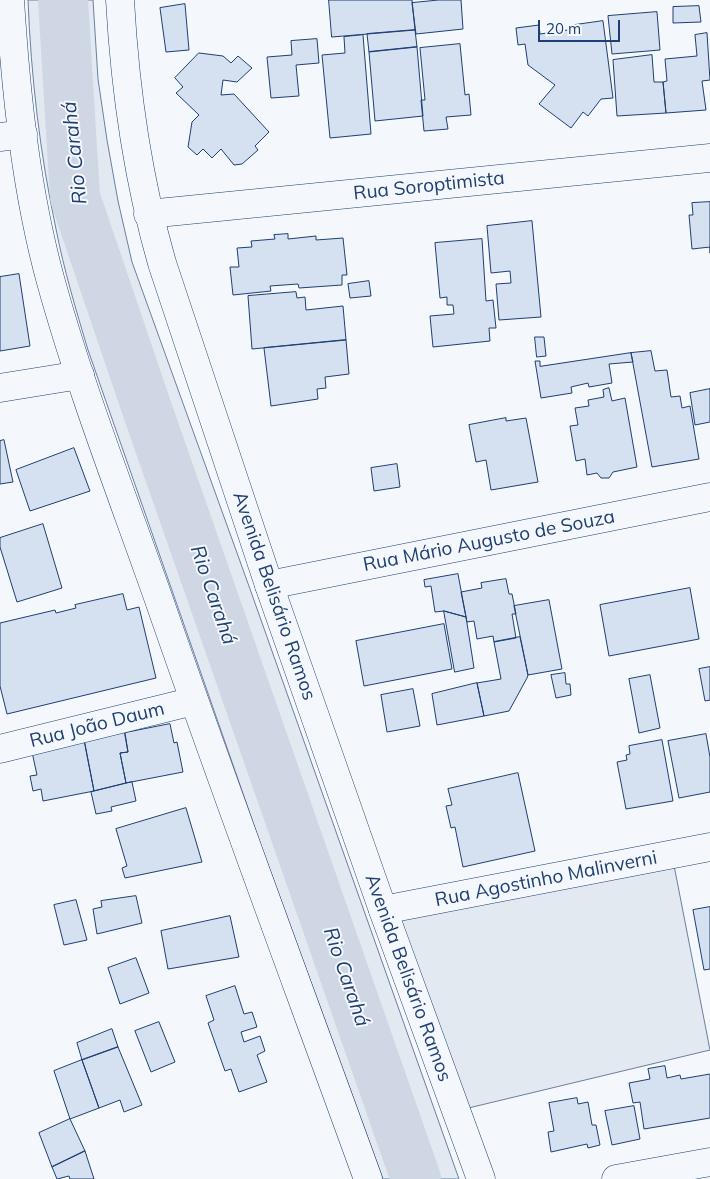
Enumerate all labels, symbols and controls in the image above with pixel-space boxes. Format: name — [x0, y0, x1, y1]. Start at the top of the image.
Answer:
scale bar — [540, 10, 622, 42]
text: 20 m — [546, 19, 581, 38]
water label: Rio Carahá — [58, 100, 92, 206]
street label: Rua Soroptimista — [352, 167, 506, 205]
street label: Avenida Belisário Ramos — [228, 489, 320, 703]
street label: Rua Mário Augusto de Souza — [361, 505, 617, 577]
water label: Rio Carahá — [185, 542, 241, 648]
street label: Rua João Daum — [27, 697, 167, 753]
street label: Rua Agostinho Malinverni — [433, 846, 659, 912]
street label: Avenida Belisário Ramos — [360, 871, 456, 1085]
water label: Rio Carahá — [318, 924, 374, 1030]

